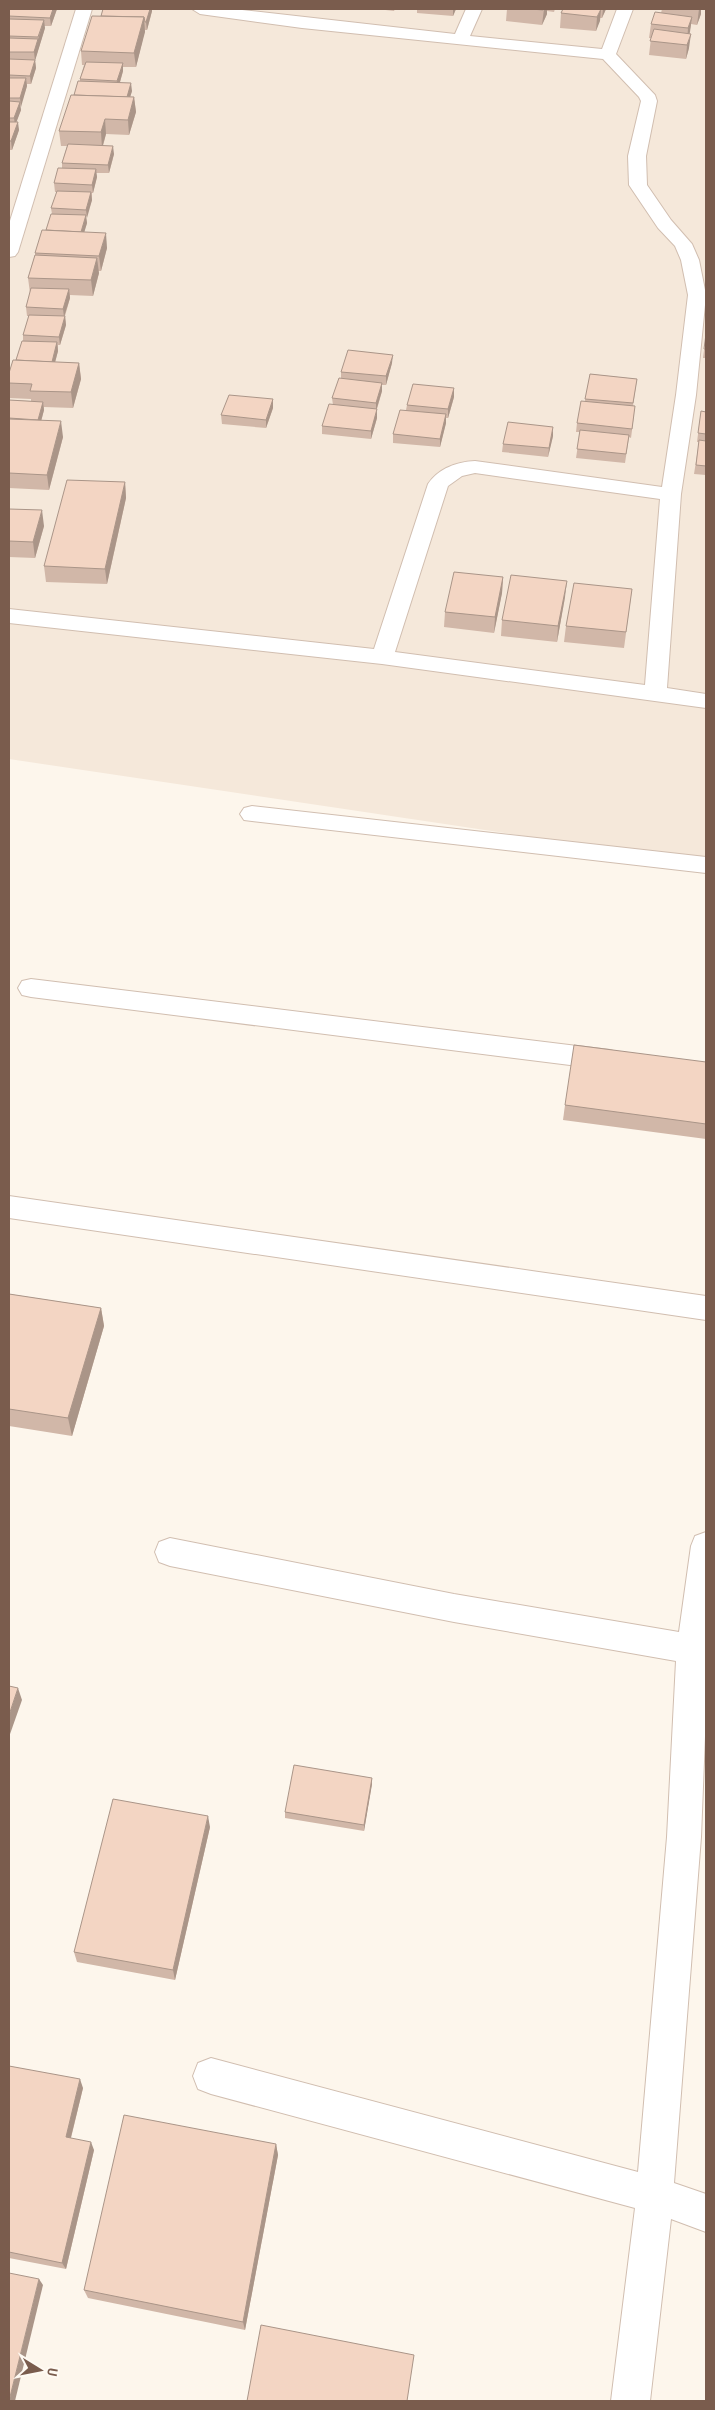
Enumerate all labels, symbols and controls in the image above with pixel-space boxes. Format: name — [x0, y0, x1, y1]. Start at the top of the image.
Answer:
north arrow — [15, 2345, 65, 2395]
text: U — [43, 2367, 62, 2378]

